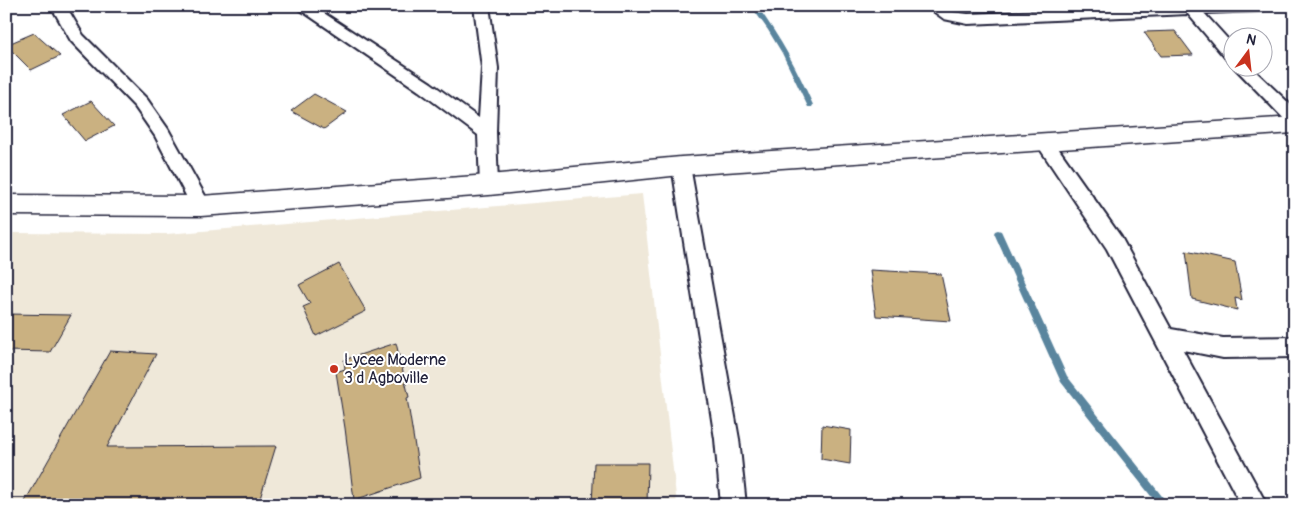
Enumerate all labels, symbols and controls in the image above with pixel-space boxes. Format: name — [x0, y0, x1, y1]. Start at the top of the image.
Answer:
north arrow — [1224, 28, 1274, 78]
text: N — [1244, 30, 1258, 49]
place label: Lycee Moderne 3 d Agboville — [344, 350, 446, 388]
marker: Lycee Moderne 3 d Agboville — [328, 363, 340, 375]

